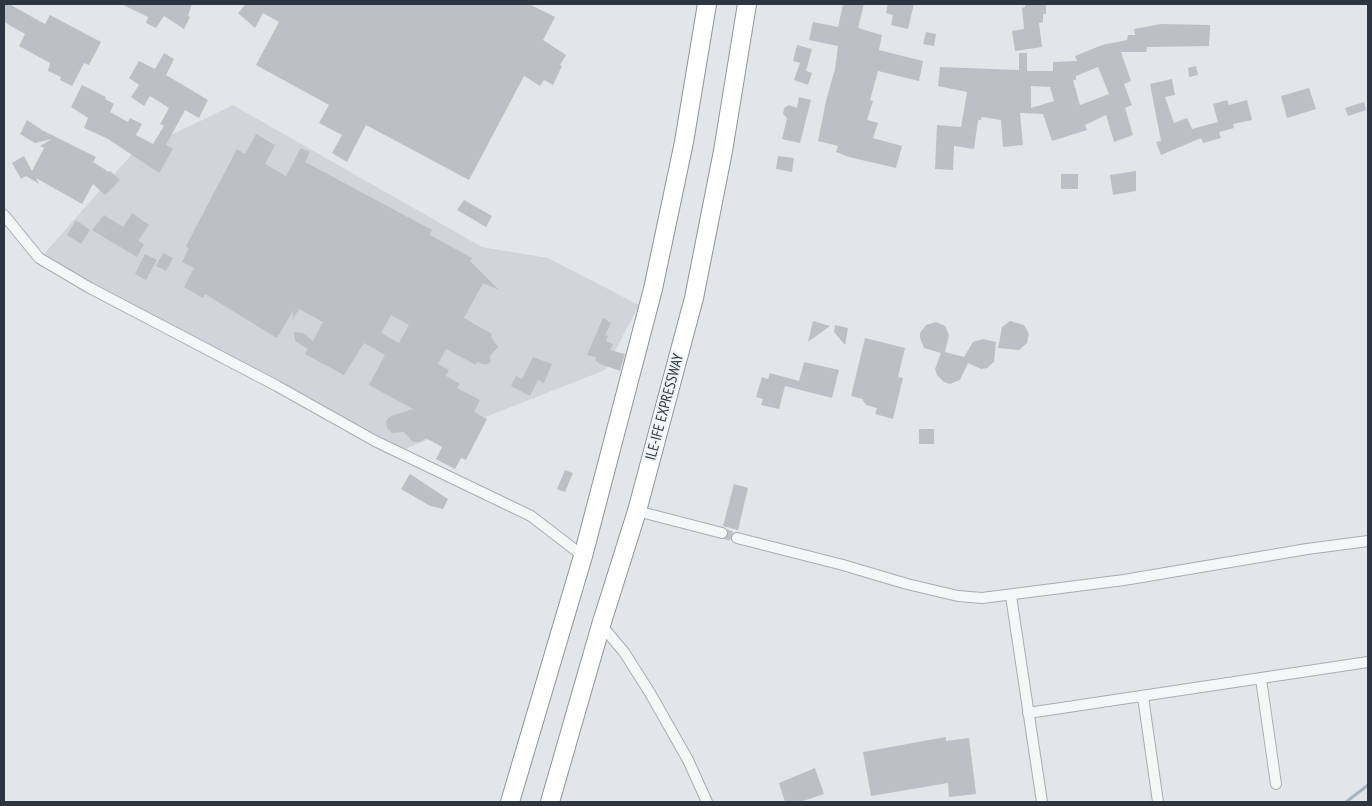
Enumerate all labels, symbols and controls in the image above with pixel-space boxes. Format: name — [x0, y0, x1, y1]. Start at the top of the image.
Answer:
street label: ILE-IFE EXPRESSWAY — [642, 352, 688, 462]

